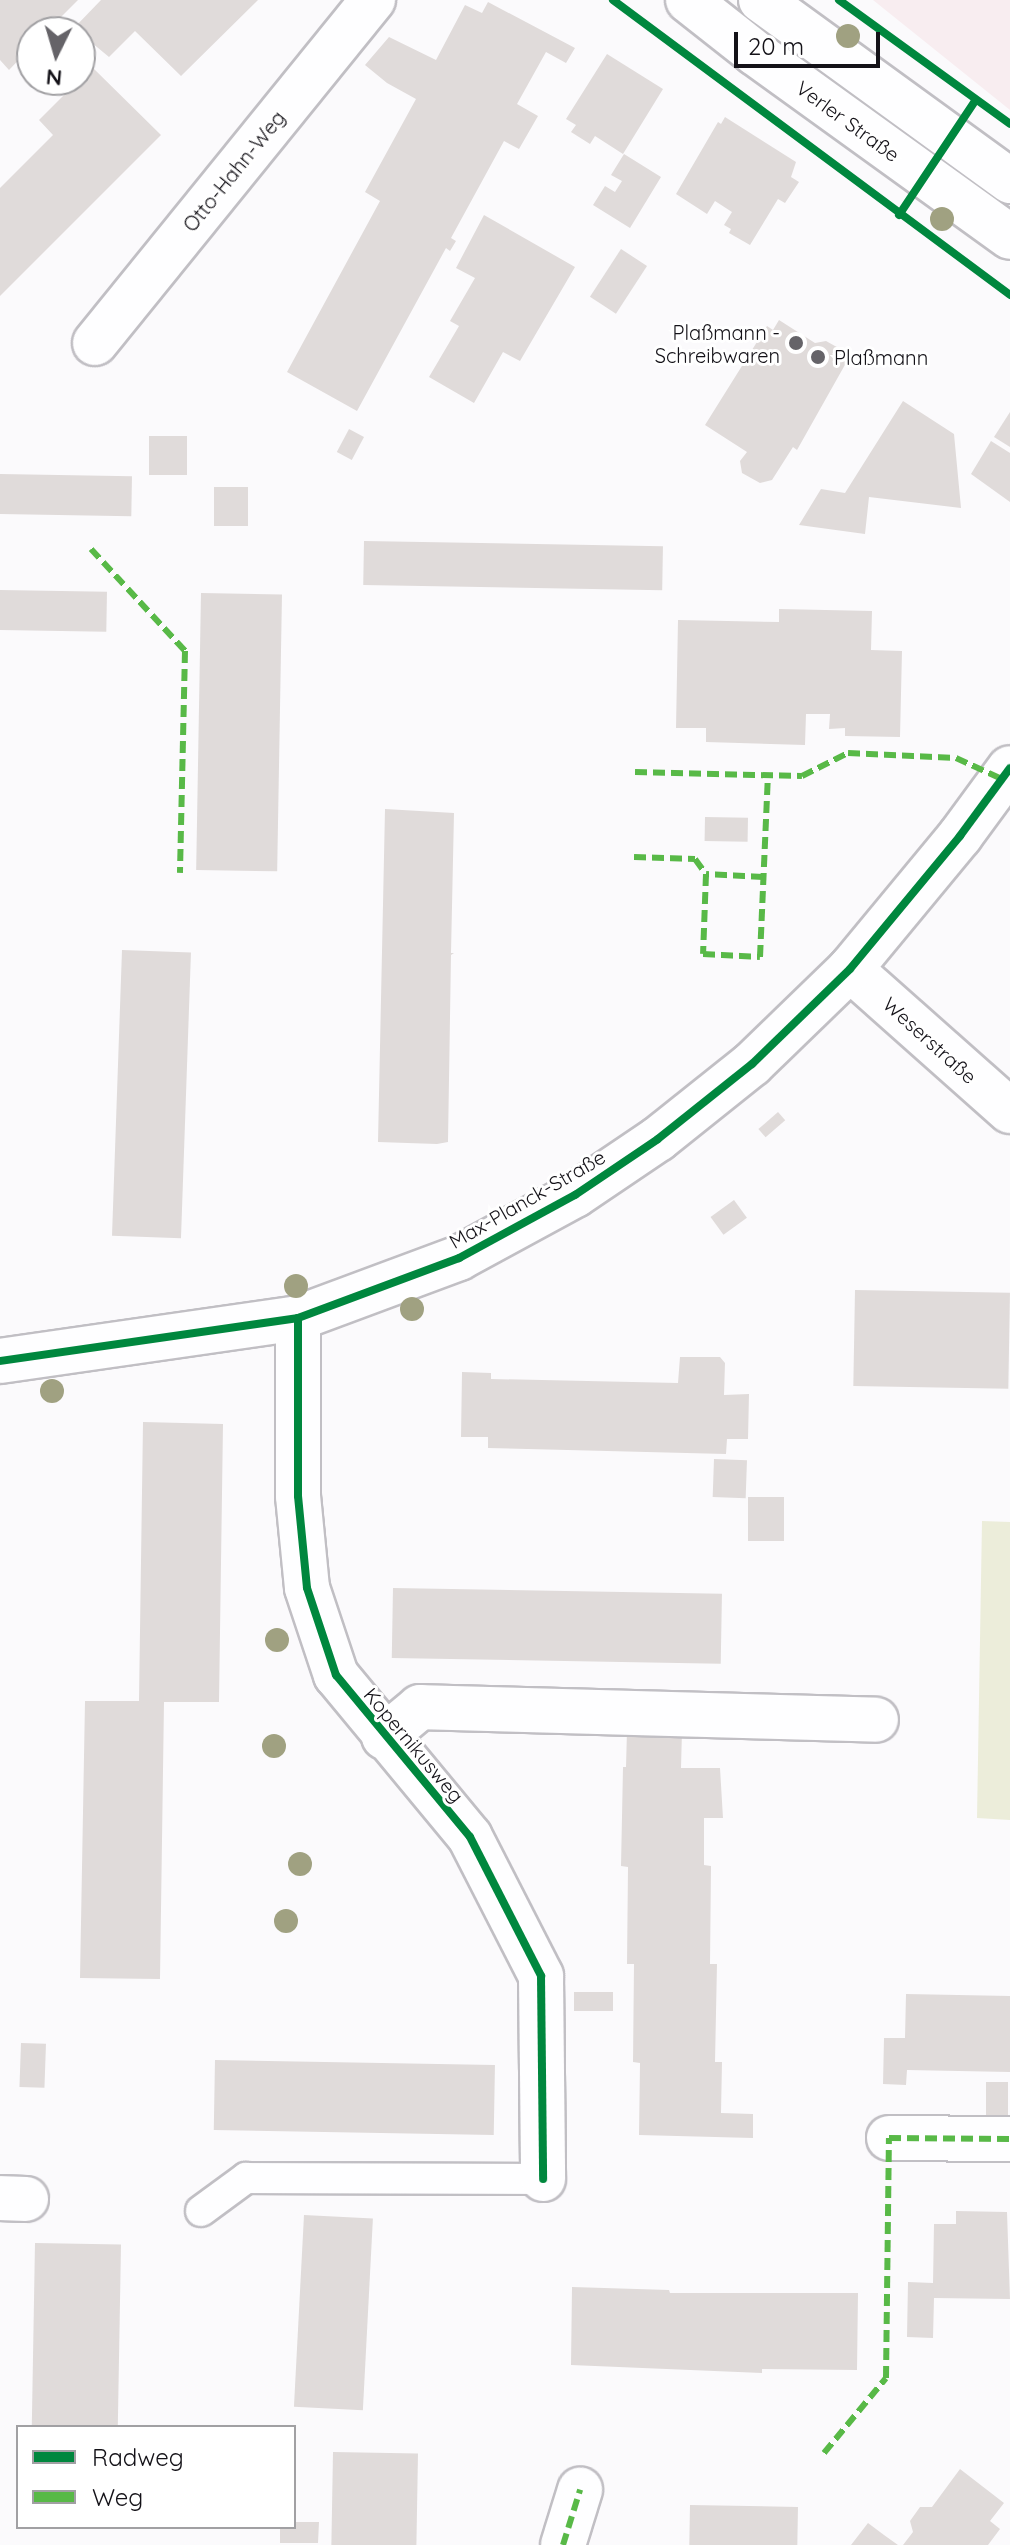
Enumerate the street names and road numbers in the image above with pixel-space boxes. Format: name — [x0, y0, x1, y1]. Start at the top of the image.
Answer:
street label: Verler Straße — [792, 76, 904, 166]
street label: Otto-Hahn-Weg — [178, 106, 290, 236]
street label: Weserstraße — [878, 992, 982, 1088]
street label: Max-Planck-Straße — [445, 1145, 609, 1253]
street label: Kopernikusweg — [359, 1683, 469, 1807]

